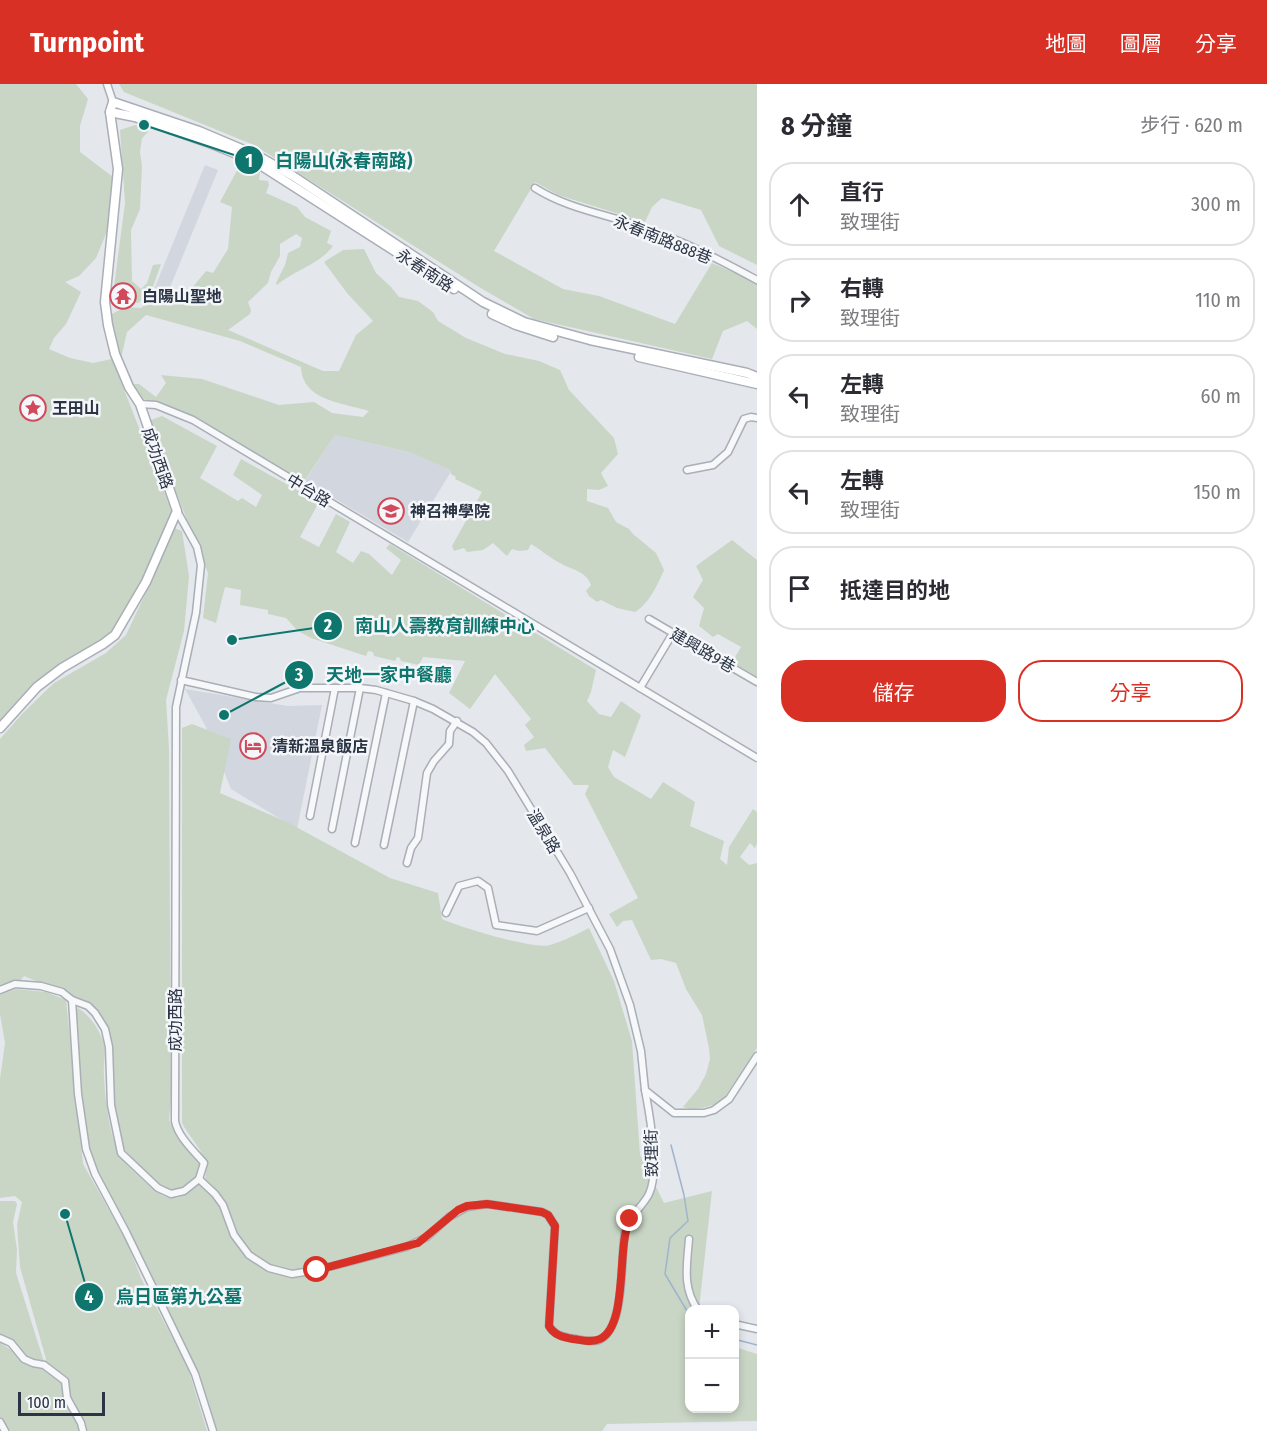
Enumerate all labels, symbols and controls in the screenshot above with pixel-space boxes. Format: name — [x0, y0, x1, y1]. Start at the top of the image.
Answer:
text: Turnpoint — [30, 26, 144, 59]
text: 地圖 — [1045, 31, 1087, 57]
text: 圖層 — [1120, 31, 1162, 57]
text: 分享 — [1195, 31, 1237, 57]
text: 8 分鐘 — [781, 111, 852, 142]
text: 步行 · 620 m — [1140, 113, 1243, 137]
callout: 白陽山(永春南路) — [234, 142, 425, 178]
text: 1 — [245, 150, 253, 172]
text: 白陽山(永春南路) — [276, 150, 413, 172]
text: 直行 — [840, 179, 884, 206]
icon: ahead — [783, 188, 816, 221]
text: 300 m — [1191, 192, 1241, 216]
text: 致理街 — [840, 210, 900, 234]
street label: 永春南路888巷 — [611, 211, 715, 268]
street label: 永春南路 — [393, 245, 457, 296]
text: 右轉 — [840, 275, 884, 302]
temple icon: 白陽山聖地 — [108, 281, 138, 311]
icon: right — [783, 284, 816, 317]
place label: 白陽山聖地 — [142, 287, 222, 306]
text: 110 m — [1195, 288, 1241, 312]
text: 致理街 — [840, 306, 900, 330]
text: 左轉 — [840, 371, 884, 398]
icon: left — [783, 380, 816, 413]
text: 60 m — [1201, 384, 1241, 408]
place icon: 王田山 — [18, 393, 48, 423]
place label: 王田山 — [52, 399, 100, 418]
text: 致理街 — [840, 402, 900, 426]
street label: 成功西路 — [138, 425, 177, 492]
text: 左轉 — [840, 467, 884, 494]
street label: 中台路 — [283, 470, 334, 511]
icon: left — [783, 476, 816, 509]
text: 150 m — [1194, 480, 1241, 504]
school or university icon: 神召神學院 — [376, 496, 406, 526]
text: 致理街 — [840, 498, 900, 522]
place label: 神召神學院 — [410, 502, 490, 521]
icon: arrive — [783, 572, 816, 605]
text: 抵達目的地 — [840, 577, 950, 604]
callout: 南山人壽教育訓練中心 — [313, 608, 547, 644]
text: 2 — [323, 615, 332, 637]
text: 南山人壽教育訓練中心 — [355, 615, 535, 637]
street label: 建興路9巷 — [667, 624, 739, 677]
callout: 天地一家中餐廳 — [284, 657, 464, 693]
button: 儲存 — [781, 660, 1006, 722]
button: 分享 — [1018, 660, 1243, 722]
text: 3 — [294, 664, 304, 686]
text: 天地一家中餐廳 — [326, 664, 452, 686]
hotel icon: 清新溫泉飯店 — [238, 731, 268, 761]
place label: 清新溫泉飯店 — [272, 737, 368, 756]
street label: 溫泉路 — [523, 806, 564, 857]
street label: 成功西路 — [166, 988, 185, 1052]
street label: 致理街 — [642, 1129, 661, 1177]
route end — [616, 1205, 642, 1231]
route start — [303, 1256, 329, 1282]
callout: 烏日區第九公墓 — [74, 1279, 254, 1315]
text: 4 — [84, 1286, 94, 1308]
text: 烏日區第九公墓 — [116, 1286, 242, 1308]
map controls — [685, 1305, 739, 1413]
button: + — [685, 1305, 739, 1359]
button: − — [685, 1359, 739, 1413]
scale bar — [18, 1389, 105, 1416]
text: 100 m — [27, 1393, 66, 1412]

